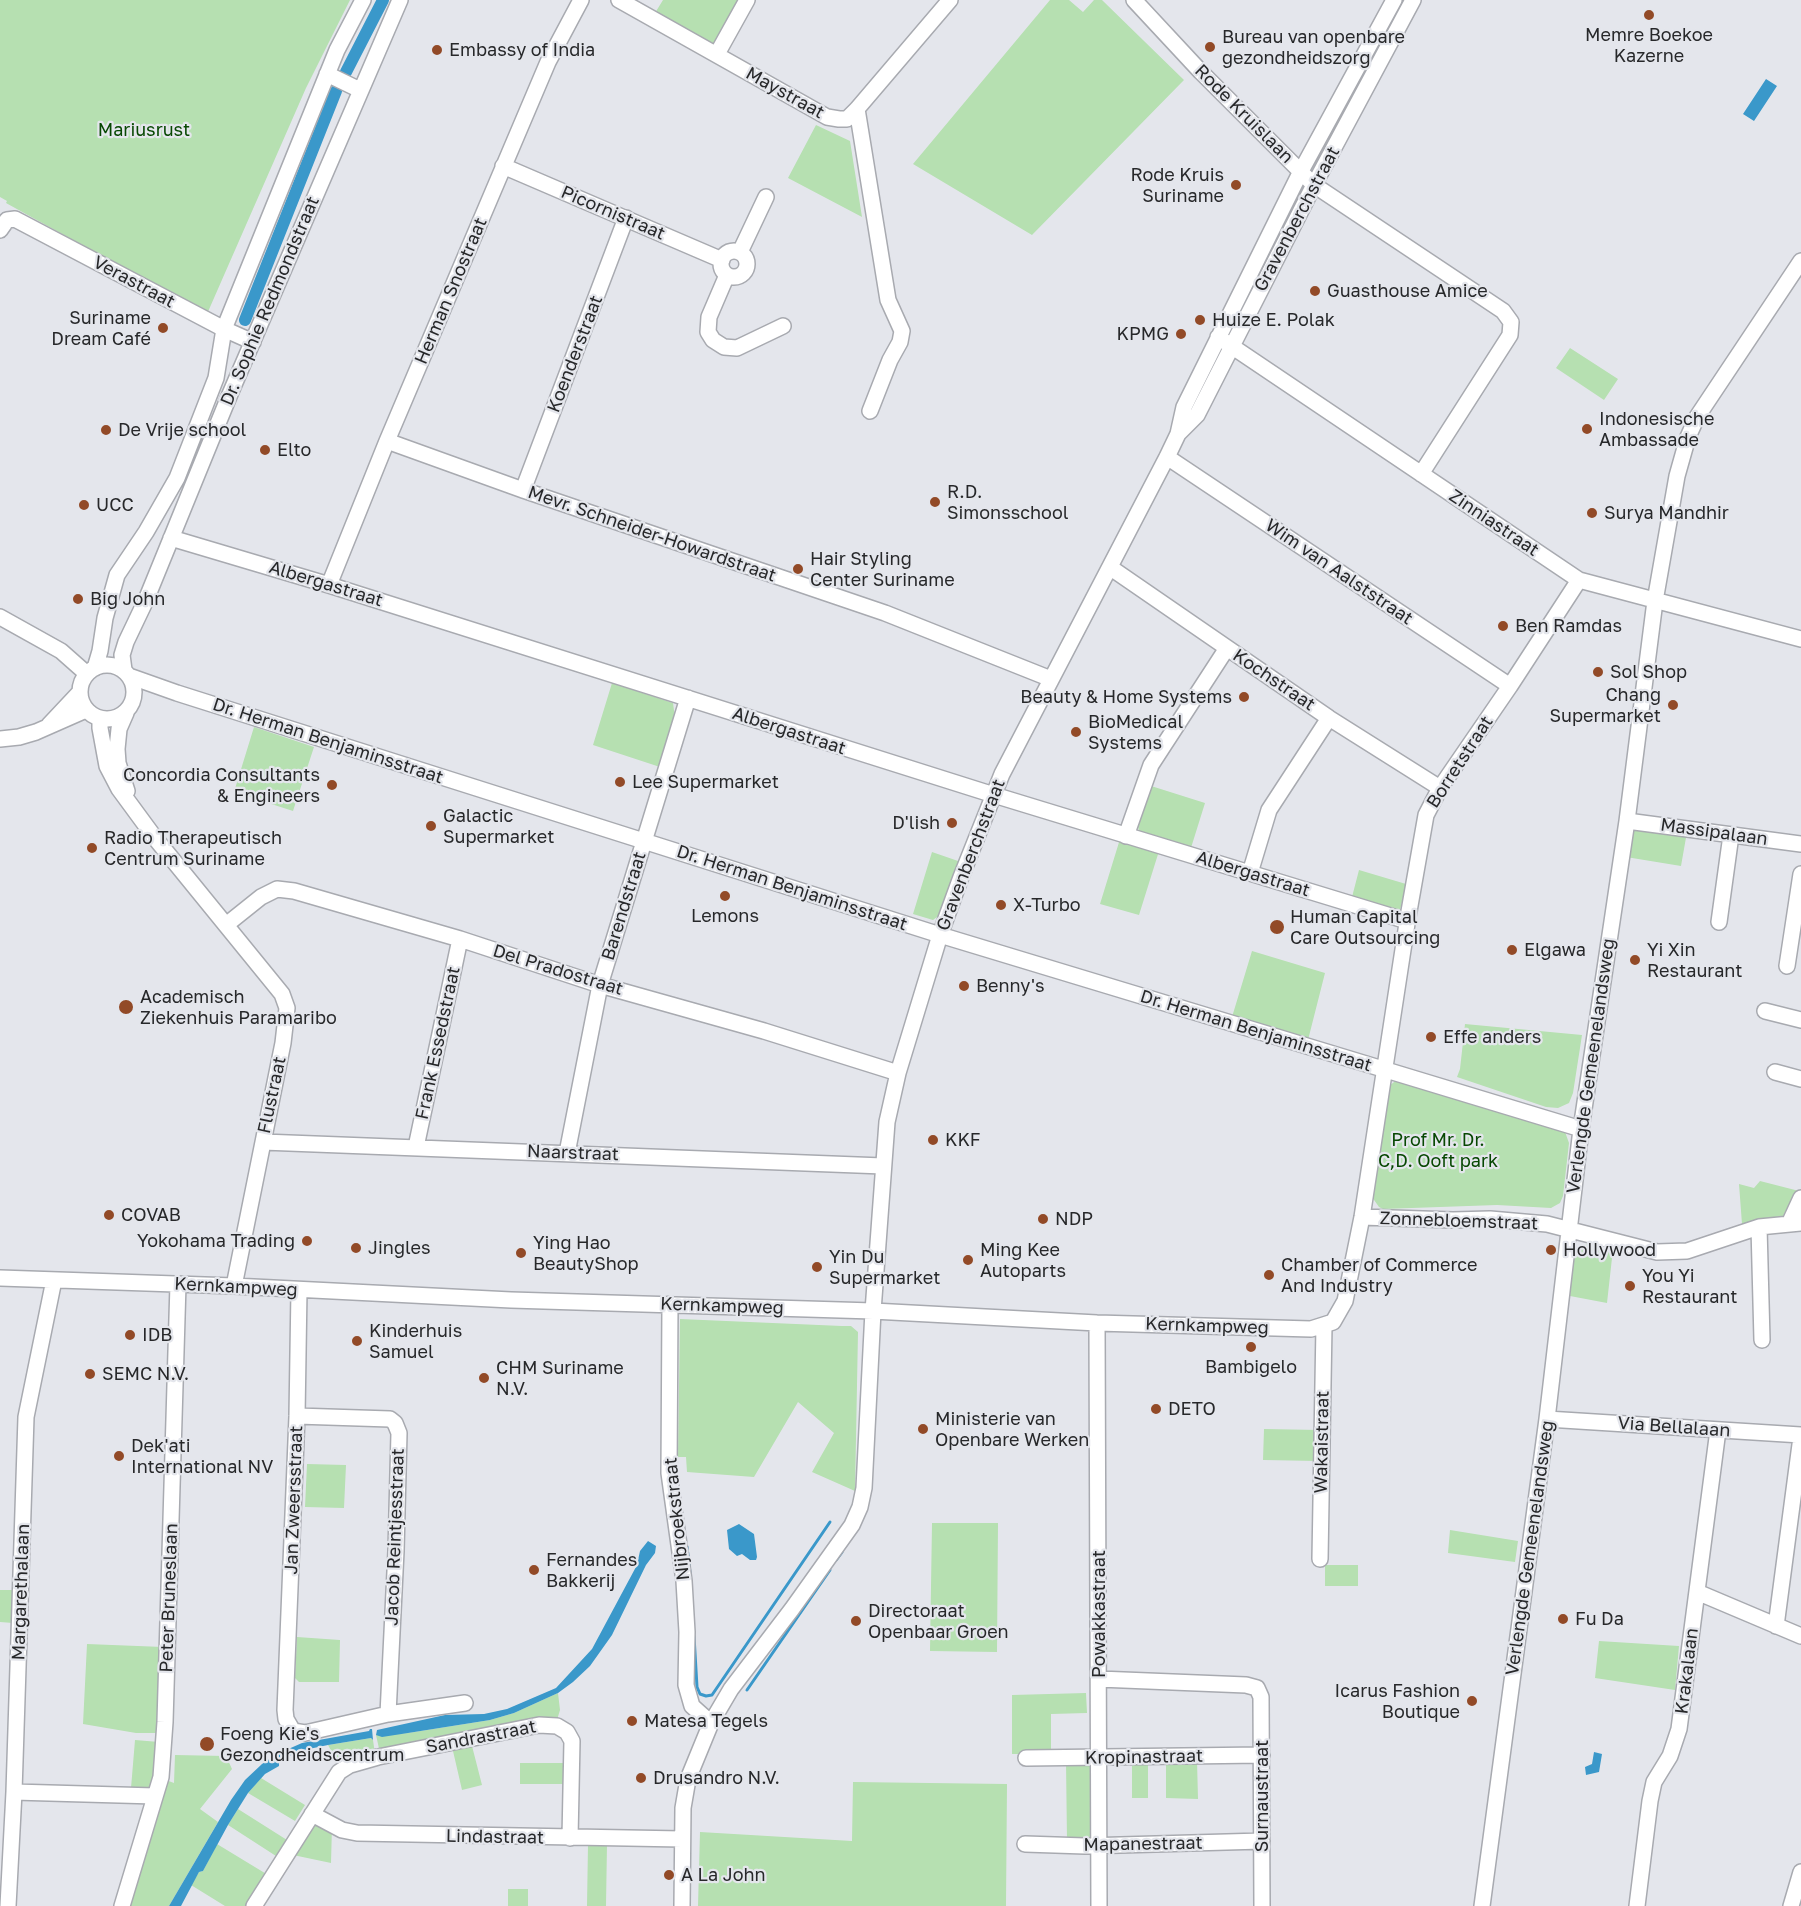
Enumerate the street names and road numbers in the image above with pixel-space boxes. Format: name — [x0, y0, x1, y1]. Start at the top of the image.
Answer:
street label: Rode Kruislaan — [1190, 60, 1298, 168]
street label: Maystraat — [742, 63, 828, 123]
street label: Gravenberchstraat — [1250, 143, 1344, 295]
street label: Picornistraat — [558, 181, 668, 245]
street label: Dr. Sophie Redmondstraat — [216, 193, 324, 409]
street label: Herman Snostraat — [410, 214, 492, 368]
street label: Verastraat — [89, 251, 179, 313]
street label: Koenderstraat — [543, 292, 607, 416]
street label: Mevr. Schneider-Howardstraat — [525, 481, 779, 587]
street label: Zinniastraat — [1445, 485, 1543, 561]
street label: Wim van Aalststraat — [1261, 515, 1417, 629]
street label: Albergastraat — [266, 556, 386, 612]
street label: Kochstraat — [1229, 645, 1319, 715]
street label: Dr. Herman Benjaminsstraat — [210, 693, 446, 789]
street label: Albergastraat — [730, 702, 848, 760]
street label: Borretstraat — [1422, 712, 1498, 812]
street label: Gravenberchstraat — [932, 776, 1010, 934]
street label: Massipalaan — [1659, 814, 1769, 850]
street label: Dr. Herman Benjaminsstraat — [674, 840, 910, 936]
street label: Albergastraat — [1193, 846, 1313, 902]
street label: Barendstraat — [597, 849, 651, 963]
street label: Verlengde Gemeenelandsweg — [1562, 937, 1620, 1195]
street label: Del Pradostraat — [490, 940, 626, 1000]
street label: Frank Essedstraat — [411, 964, 465, 1122]
street label: Dr. Herman Benjaminsstraat — [1138, 985, 1374, 1077]
street label: Flustraat — [253, 1054, 291, 1136]
street label: Naarstraat — [527, 1141, 619, 1165]
street label: Zonnebloemstraat — [1379, 1207, 1539, 1235]
street label: Kernkampweg — [174, 1273, 298, 1301]
street label: Kernkampweg — [660, 1293, 784, 1319]
street label: Kernkampweg — [1145, 1313, 1269, 1339]
street label: Wakaistraat — [1310, 1390, 1334, 1494]
street label: Via Bellalaan — [1617, 1412, 1731, 1442]
street label: Verlengde Gemeenelandsweg — [1501, 1419, 1559, 1677]
street label: Jan Zweersstraat — [281, 1425, 307, 1575]
street label: Jacob Reintjesstraat — [381, 1448, 409, 1626]
street label: Nijbroekstraat — [660, 1456, 694, 1582]
street label: Margarethalaan — [8, 1523, 34, 1661]
street label: Peter Bruneslaan — [156, 1523, 182, 1673]
street label: Powakkastraat — [1088, 1550, 1110, 1678]
street label: Krakalaan — [1671, 1627, 1703, 1715]
street label: Sandrastraat — [424, 1716, 538, 1758]
street label: Surnaustraat — [1251, 1740, 1273, 1852]
street label: Kropinastraat — [1085, 1745, 1203, 1769]
street label: Lindastraat — [446, 1825, 544, 1849]
street label: Mapanestraat — [1083, 1832, 1203, 1856]

